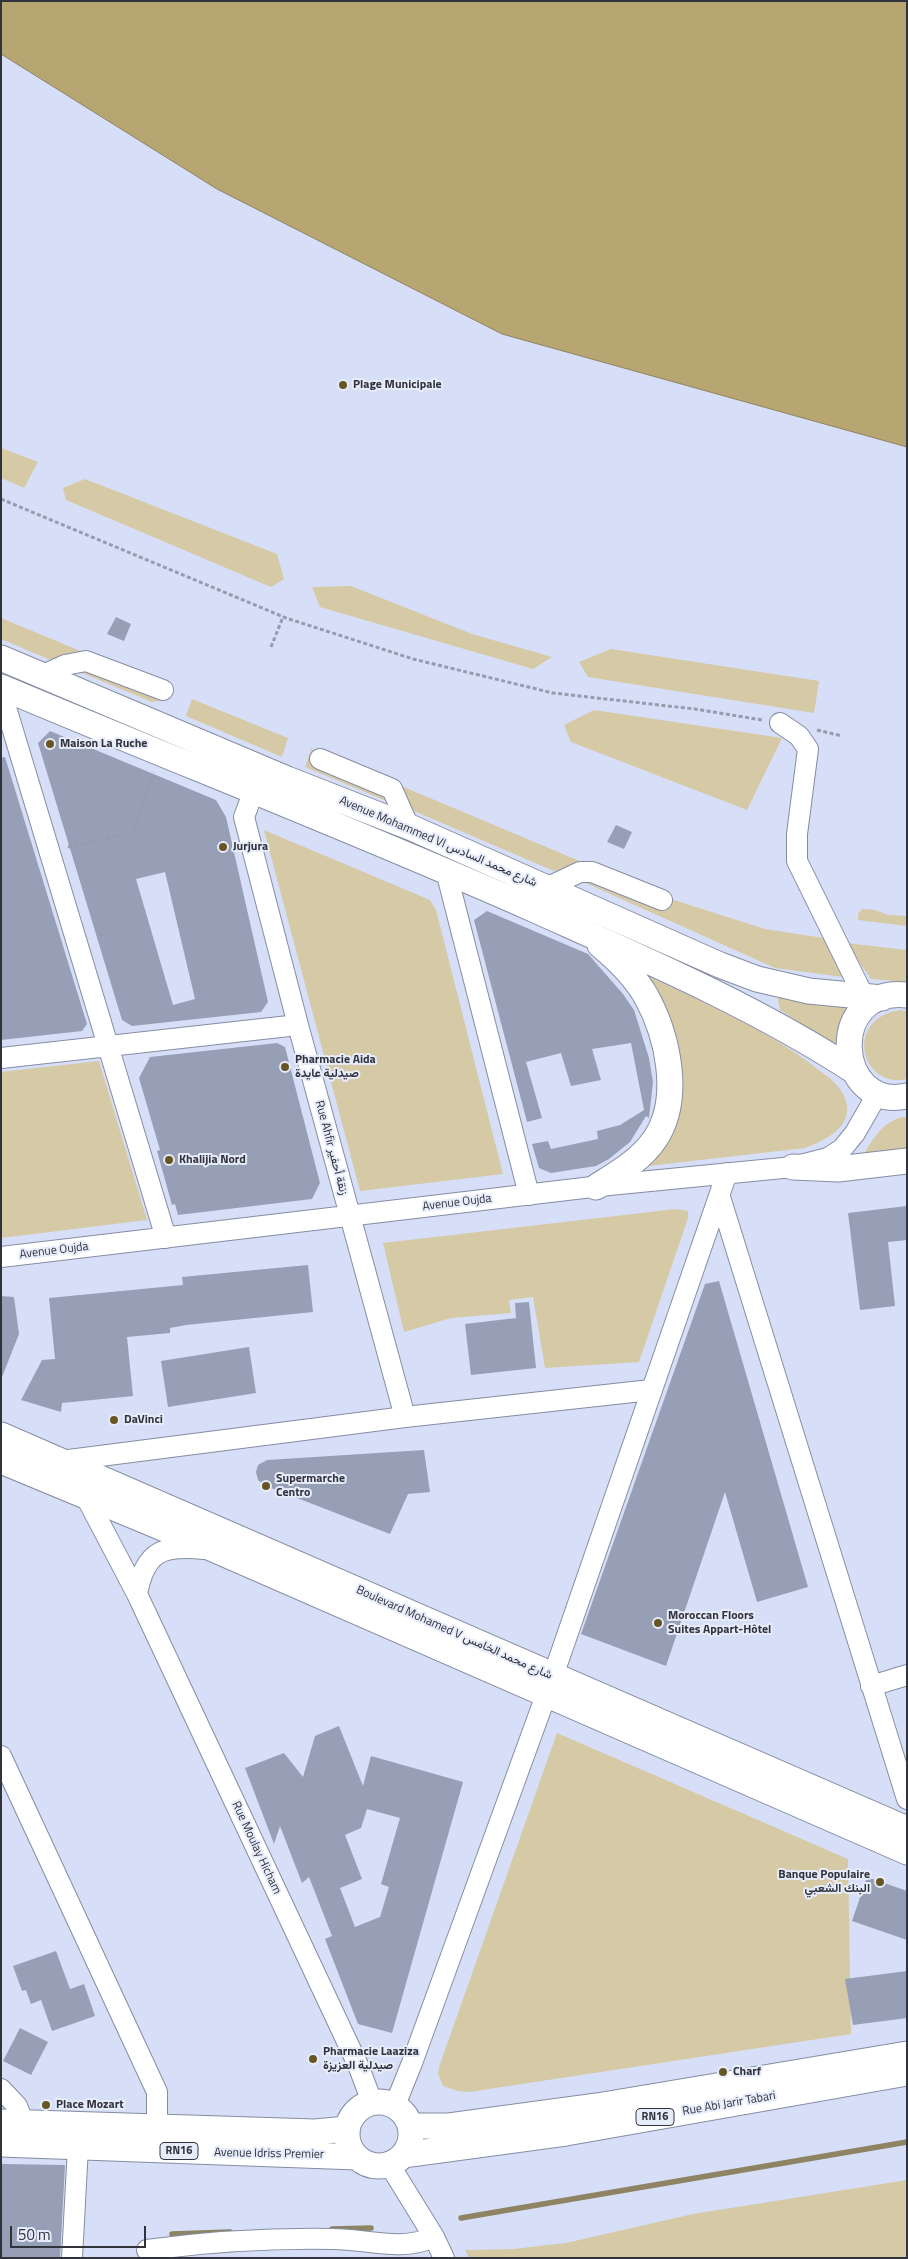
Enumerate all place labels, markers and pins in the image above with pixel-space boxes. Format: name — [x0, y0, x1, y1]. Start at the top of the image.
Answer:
place label: Plage Municipale — [353, 378, 442, 392]
marker: Plage Municipale — [337, 379, 349, 391]
place label: Maison La Ruche — [60, 737, 147, 751]
marker: Maison La Ruche — [44, 738, 56, 750]
place label: Jurjura — [233, 840, 268, 854]
marker: Jurjura — [217, 841, 229, 853]
place label: Pharmacie Aida صيدلية عايدة — [295, 1053, 376, 1081]
marker: Pharmacie Aida صيدلية عايدة — [279, 1061, 291, 1073]
place label: Khalijia Nord — [179, 1153, 246, 1167]
marker: Khalijia Nord — [163, 1154, 175, 1166]
place label: DaVinci — [124, 1413, 163, 1427]
marker: DaVinci — [108, 1414, 120, 1426]
place label: Supermarche Centro — [276, 1472, 345, 1500]
marker: Supermarche Centro — [260, 1480, 272, 1492]
place label: Moroccan Floors Suites Appart-Hôtel — [668, 1609, 771, 1637]
marker: Moroccan Floors Suites Appart-Hôtel — [652, 1617, 664, 1629]
place label: Banque Populaire البنك الشعبي — [778, 1868, 870, 1896]
marker: Banque Populaire البنك الشعبي — [874, 1876, 886, 1888]
place label: Pharmacie Laaziza صيدلية العزيزة — [323, 2045, 419, 2073]
marker: Pharmacie Laaziza صيدلية العزيزة — [307, 2053, 319, 2065]
place label: Charf — [733, 2065, 761, 2079]
marker: Charf — [717, 2066, 729, 2078]
place label: Place Mozart — [56, 2098, 124, 2112]
marker: Place Mozart — [40, 2099, 52, 2111]

